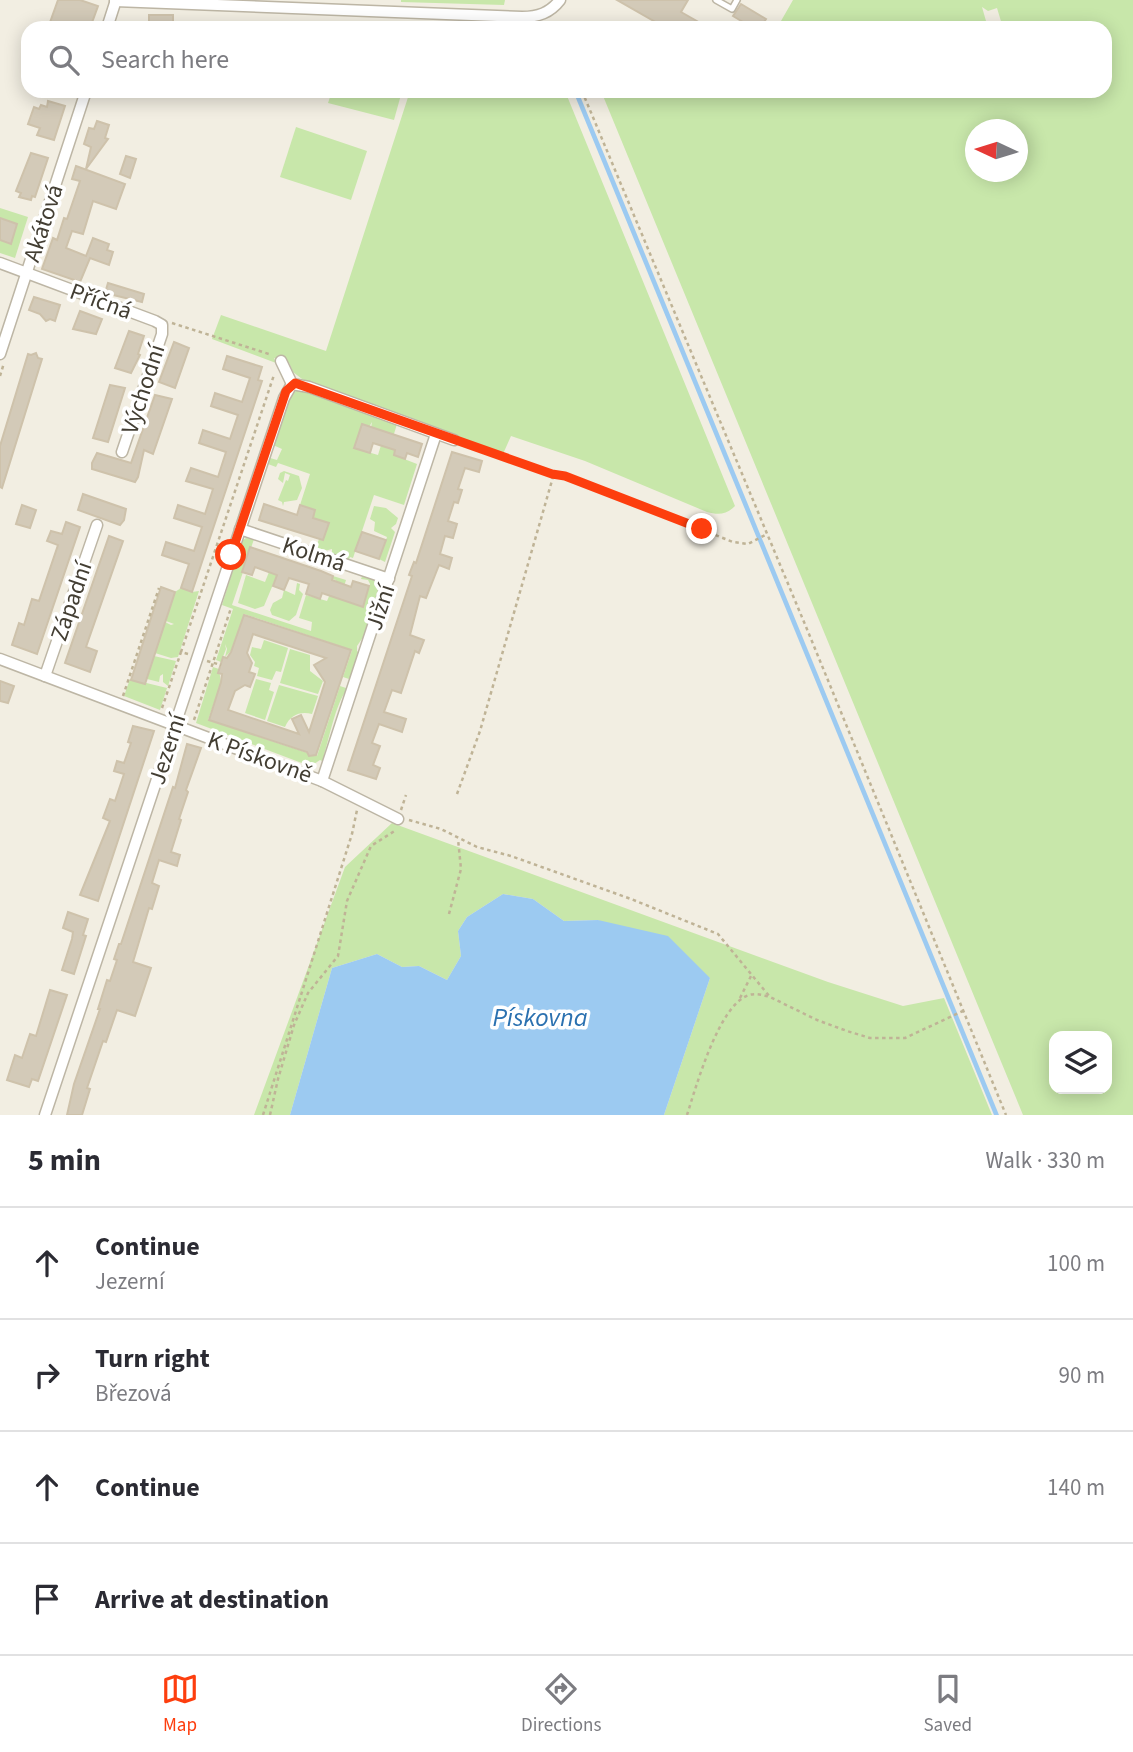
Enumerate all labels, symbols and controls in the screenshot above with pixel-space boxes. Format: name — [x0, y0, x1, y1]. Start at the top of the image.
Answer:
search box — [21, 21, 1112, 98]
icon: search — [45, 41, 83, 79]
text: Search here — [101, 41, 229, 78]
north arrow — [965, 119, 1028, 182]
street label: Akátová — [14, 180, 72, 267]
street label: Příčná — [65, 274, 137, 329]
street label: Východní — [113, 339, 175, 439]
route end — [686, 513, 717, 544]
street label: Kolmá — [278, 528, 350, 581]
route start — [215, 539, 246, 570]
street label: Západní — [42, 556, 102, 646]
street label: Jižní — [357, 579, 405, 635]
street label: Jezerní — [140, 708, 196, 789]
street label: K Pískovně — [203, 722, 317, 793]
water label: Pískovna — [492, 999, 588, 1036]
map controls — [1049, 1031, 1112, 1094]
button: layers — [1049, 1031, 1112, 1094]
text: 5 min — [28, 1139, 101, 1182]
text: Walk · 330 m — [986, 1144, 1105, 1177]
text: Continue — [95, 1228, 200, 1265]
icon: ahead — [28, 1244, 66, 1282]
text: 100 m — [1047, 1247, 1105, 1280]
text: Jezerní — [95, 1265, 165, 1298]
text: Turn right — [95, 1340, 210, 1377]
icon: right — [28, 1356, 66, 1394]
text: 90 m — [1058, 1359, 1105, 1392]
text: Březová — [95, 1377, 172, 1410]
icon: ahead — [28, 1468, 66, 1506]
text: Continue — [95, 1469, 200, 1506]
text: 140 m — [1047, 1471, 1105, 1504]
icon: arrive — [28, 1580, 66, 1618]
text: Arrive at destination — [95, 1581, 329, 1618]
tab: Map — [161, 1670, 199, 1739]
tab: Directions — [521, 1670, 601, 1739]
tab: Saved — [923, 1670, 972, 1739]

